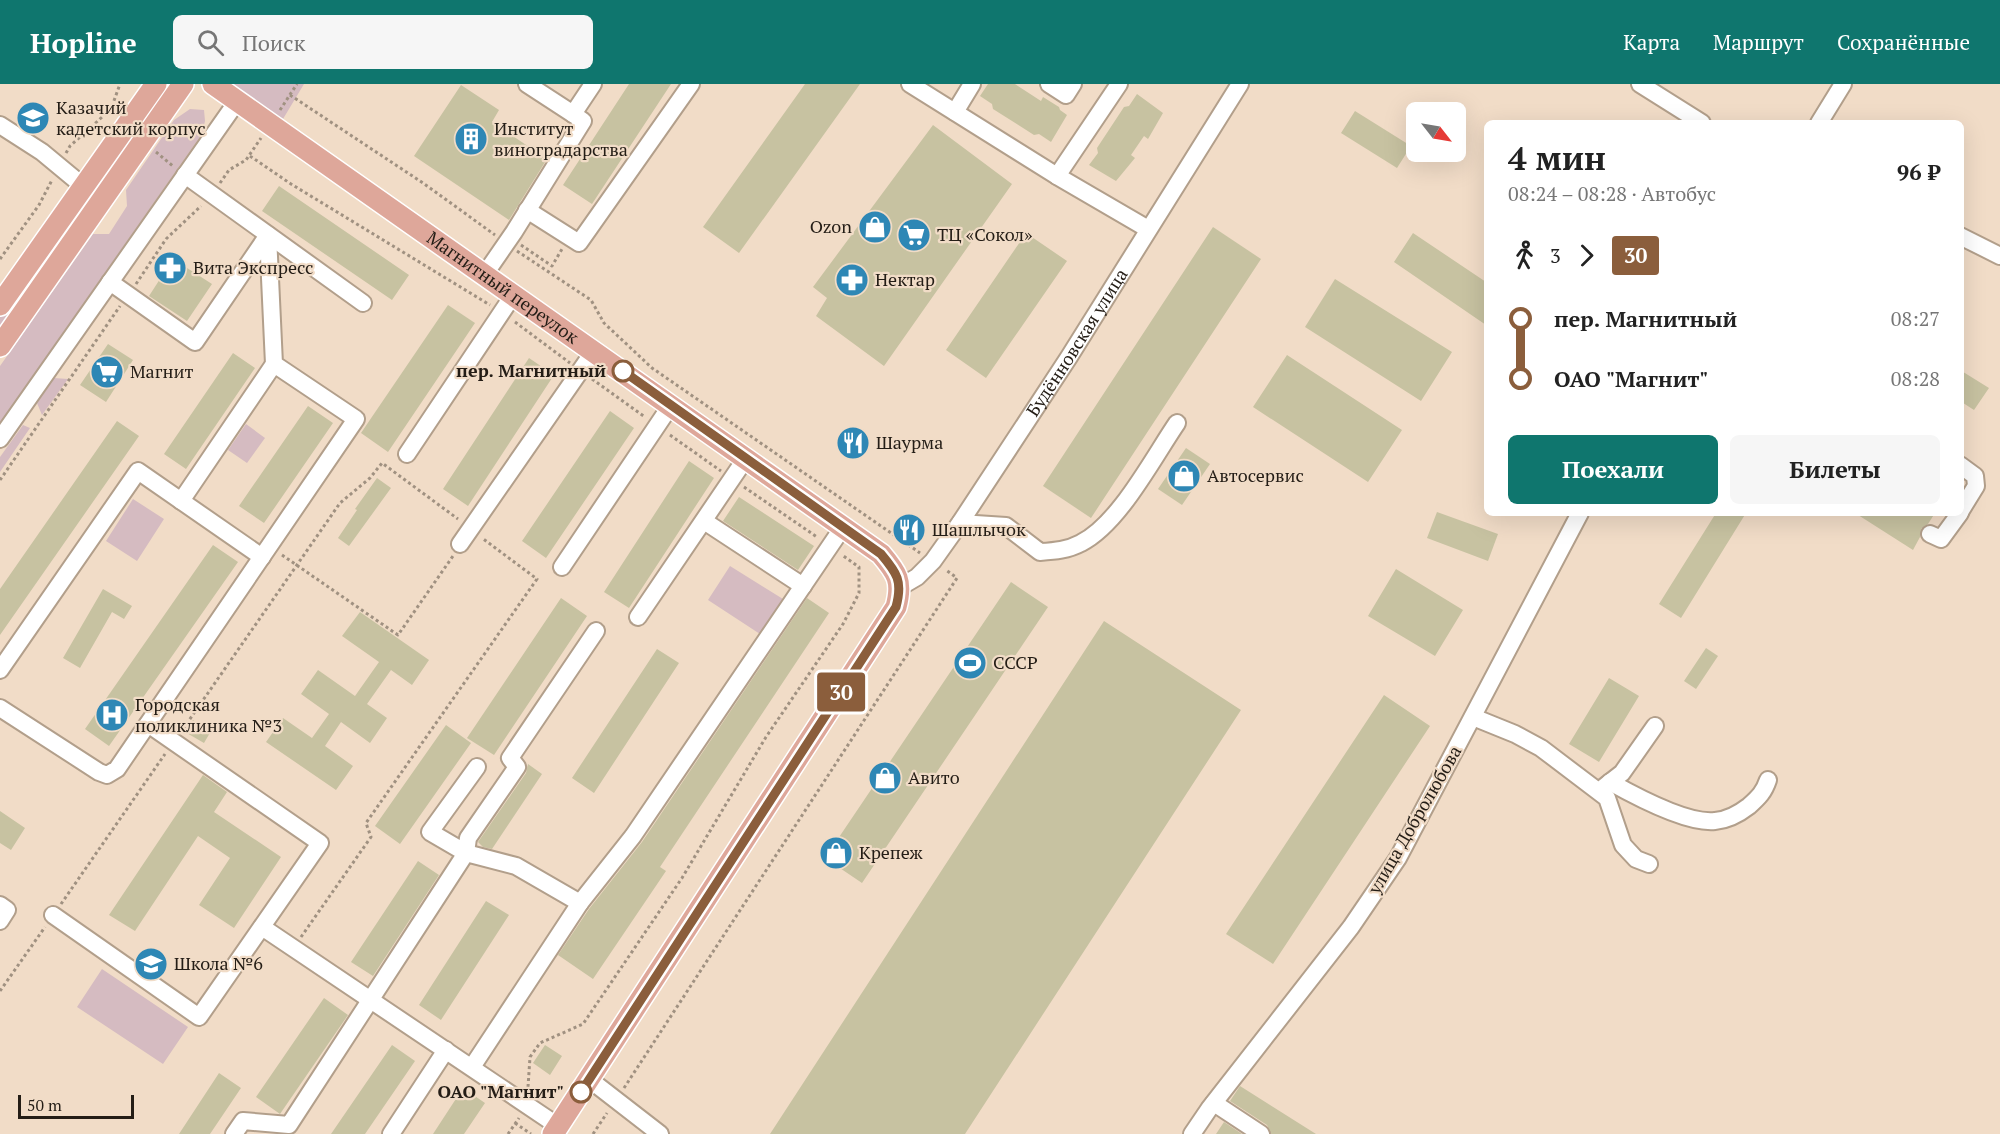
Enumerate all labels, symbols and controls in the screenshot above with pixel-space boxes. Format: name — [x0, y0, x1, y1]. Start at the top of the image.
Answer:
search box — [173, 15, 593, 69]
text: Hopline — [30, 24, 137, 61]
icon: search — [194, 26, 227, 59]
text: Поиск — [242, 28, 305, 57]
text: Карта — [1623, 28, 1680, 56]
text: Маршрут — [1713, 28, 1804, 56]
text: Сохранённые — [1837, 28, 1970, 56]
place label: Казачий кадетский корпус — [56, 95, 206, 140]
school or university icon: Казачий кадетский корпус — [15, 100, 51, 136]
north arrow — [1406, 102, 1466, 162]
map controls — [1406, 102, 1466, 162]
place label: Институт виноградарства — [494, 116, 628, 161]
building icon: Институт виноградарства — [453, 121, 489, 157]
text: 4 мин — [1508, 136, 1606, 179]
text: 96 ₽ — [1897, 157, 1940, 186]
text: 08:24 – 08:28 · Автобус — [1508, 180, 1716, 207]
shop icon: Ozon — [857, 209, 893, 245]
place label: Ozon — [810, 214, 852, 238]
supermarket icon: ТЦ «Сокол» — [896, 217, 932, 253]
place label: ТЦ «Сокол» — [937, 222, 1033, 246]
street label: Магнитный переулок — [422, 225, 584, 349]
icon: walk — [1508, 239, 1541, 272]
icon: forward — [1570, 239, 1603, 272]
text: 30 — [1624, 241, 1647, 269]
text: 3 — [1550, 242, 1561, 269]
pharmacy icon: Вита Экспресс — [152, 250, 188, 286]
place label: Вита Экспресс — [193, 255, 313, 279]
pharmacy icon: Нектар — [834, 262, 870, 298]
street label: Будённовская улица — [1020, 264, 1133, 421]
place label: Нектар — [875, 267, 935, 291]
text: пер. Магнитный — [1554, 304, 1737, 333]
text: 08:27 — [1891, 305, 1940, 332]
supermarket icon: Магнит — [89, 354, 125, 390]
place label: пер. Магнитный — [456, 358, 606, 382]
place label: Магнит — [130, 359, 193, 383]
marker: пер. Магнитный — [612, 360, 634, 382]
text: ОАО "Магнит" — [1554, 364, 1709, 393]
text: 08:28 — [1891, 365, 1940, 392]
restaurant icon: Шаурма — [835, 425, 871, 461]
place label: Шаурма — [876, 430, 943, 454]
button: Поехали — [1508, 435, 1718, 504]
button: Билеты — [1730, 435, 1940, 504]
shop icon: Автосервис — [1166, 458, 1202, 494]
place label: Автосервис — [1207, 463, 1304, 487]
restaurant icon: Шашлычок — [891, 512, 927, 548]
place label: Шашлычок — [932, 517, 1026, 541]
sports icon: СССР — [952, 645, 988, 681]
place label: СССР — [993, 650, 1038, 674]
line badge: 30 — [814, 672, 868, 712]
text: 30 — [829, 678, 853, 706]
place label: Городская поликлиника №3 — [135, 692, 282, 737]
hospital icon: Городская поликлиника №3 — [94, 697, 130, 733]
street label: улица Добролюбова — [1361, 741, 1466, 899]
shop icon: Авито — [867, 760, 903, 796]
place label: Авито — [908, 765, 960, 789]
shop icon: Крепеж — [818, 835, 854, 871]
place label: Крепеж — [859, 840, 923, 864]
school or university icon: Школа №6 — [133, 946, 169, 982]
place label: Школа №6 — [174, 951, 263, 975]
place label: ОАО "Магнит" — [438, 1079, 564, 1103]
marker: ОАО "Магнит" — [570, 1081, 592, 1103]
scale bar — [18, 1092, 134, 1120]
text: 50 m — [27, 1094, 62, 1116]

